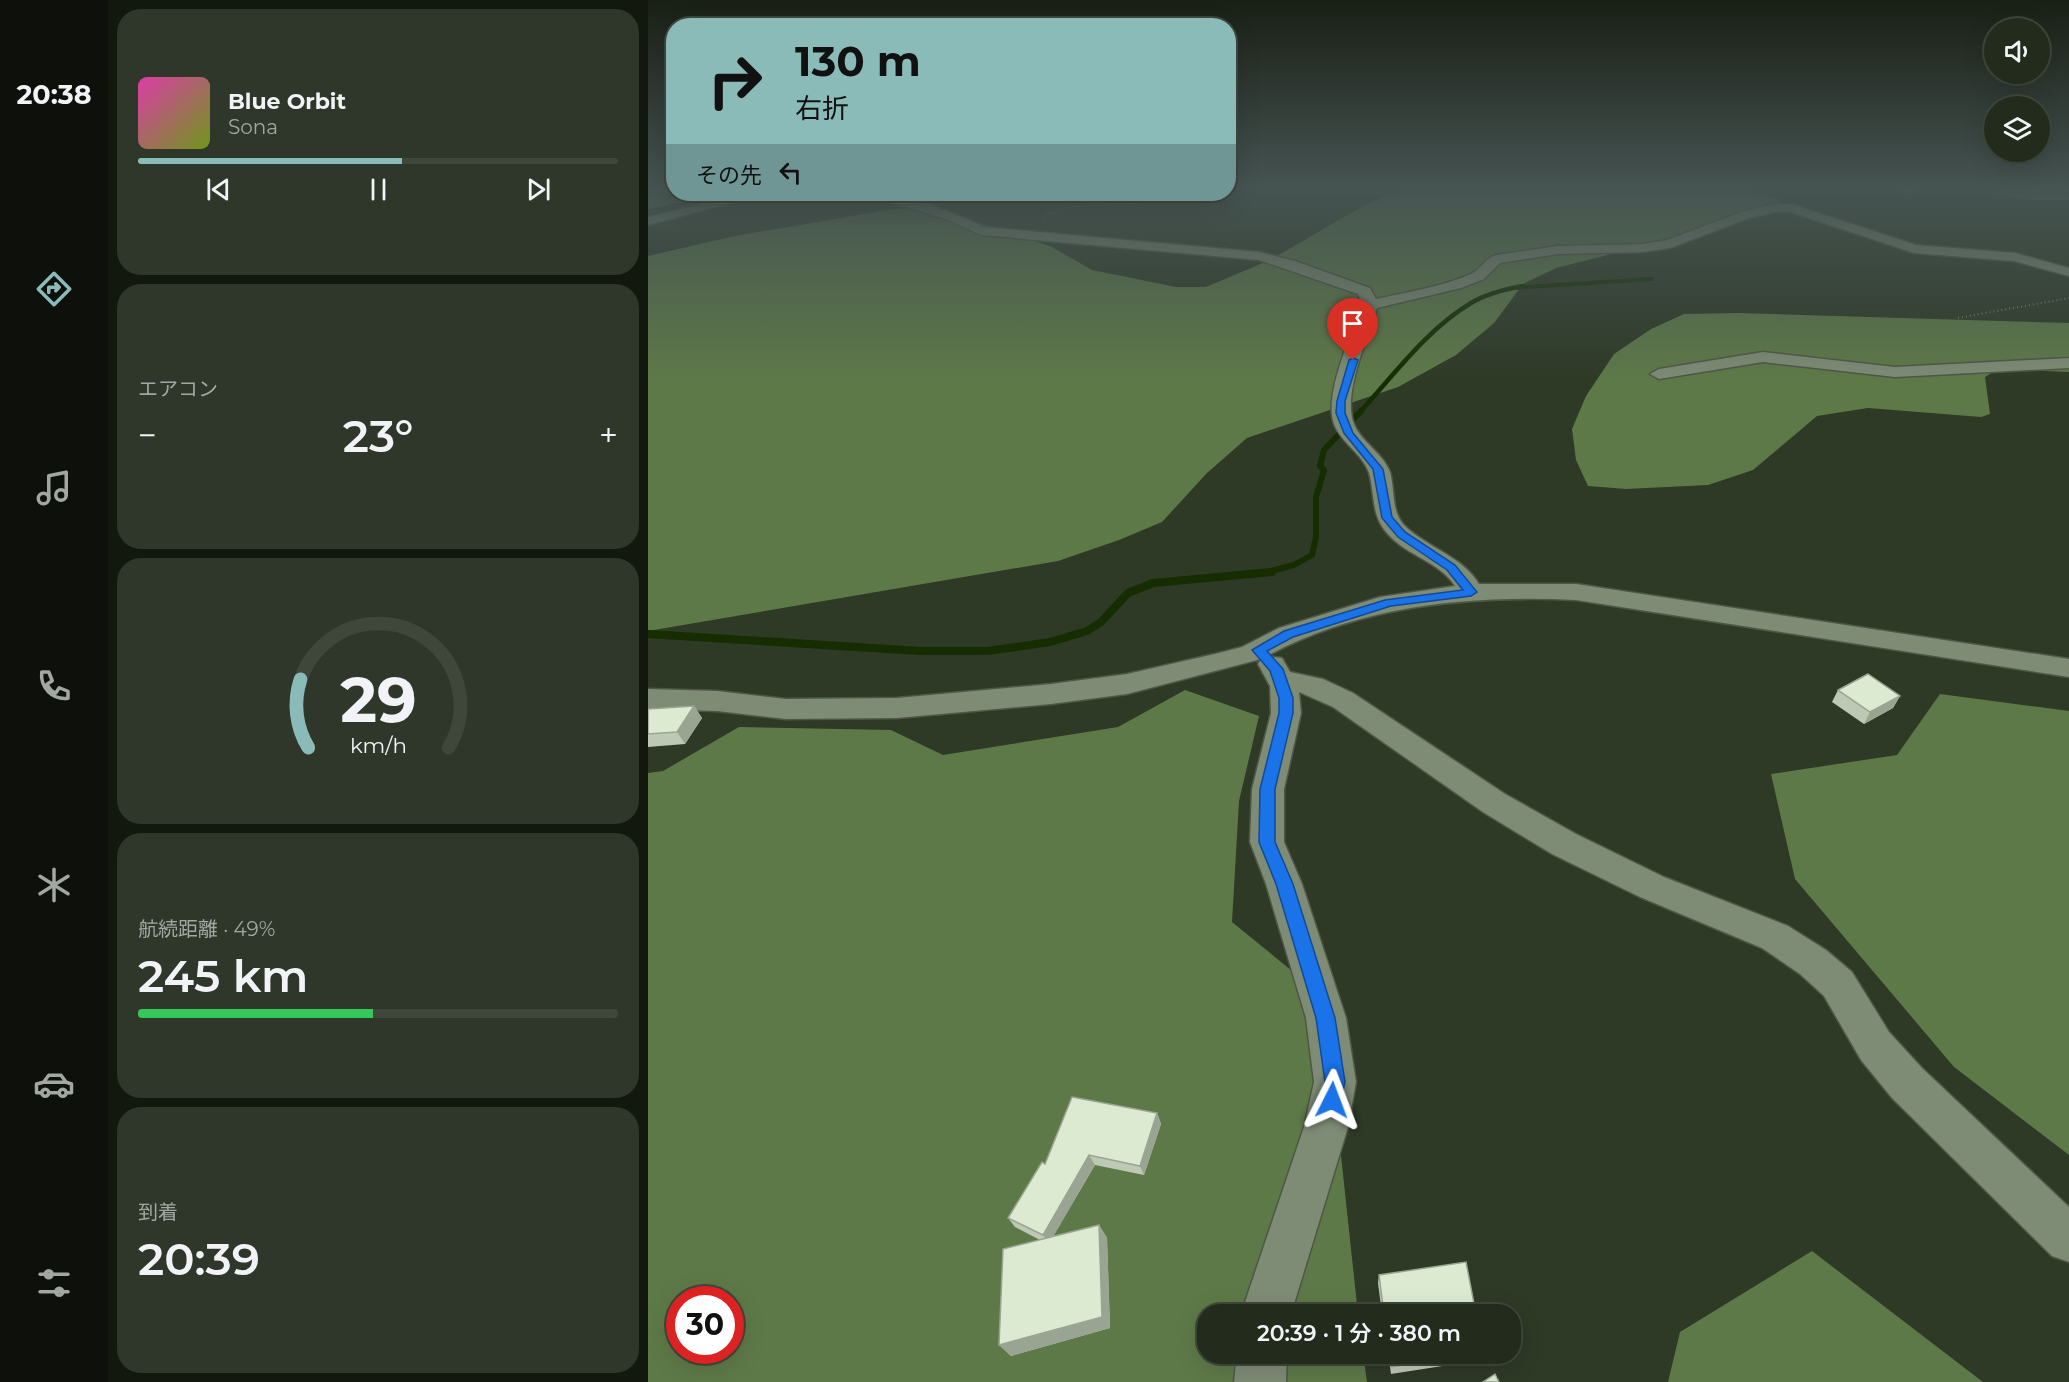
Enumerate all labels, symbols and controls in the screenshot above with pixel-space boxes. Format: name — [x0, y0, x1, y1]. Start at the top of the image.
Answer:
map controls — [1984, 18, 2050, 162]
button: sound — [1984, 18, 2050, 84]
text: 130 m — [795, 35, 921, 87]
icon: right — [696, 42, 774, 120]
text: 20:38 — [16, 78, 92, 111]
text: Blue Orbit — [228, 88, 346, 115]
text: 右折 — [795, 92, 849, 125]
button: layers — [1984, 96, 2050, 162]
text: Sona — [228, 115, 278, 139]
icon: left — [774, 156, 807, 189]
text: その先 — [696, 162, 762, 189]
icon: previous — [202, 173, 235, 206]
icon: pause — [362, 173, 395, 206]
icon: next — [522, 173, 555, 206]
icon: directions — [33, 268, 75, 310]
pin — [1327, 298, 1378, 360]
icon: arrive — [1336, 307, 1369, 340]
text: エアコン — [138, 377, 218, 401]
text: 23° — [343, 408, 413, 463]
text: − — [138, 415, 157, 455]
text: + — [599, 415, 618, 455]
icon: music — [33, 467, 75, 509]
text: 29 — [340, 662, 416, 738]
icon: phone — [33, 665, 75, 707]
text: km/h — [349, 732, 407, 758]
icon: climate — [33, 864, 75, 906]
text: 航続距離 · 49% — [138, 917, 275, 941]
text: 245 km — [138, 948, 309, 1003]
icon: car — [33, 1063, 75, 1105]
position arrow — [1300, 1068, 1364, 1132]
text: 到着 — [138, 1200, 178, 1224]
text: 20:39 — [138, 1231, 260, 1286]
icon: filters — [33, 1262, 75, 1304]
speed limit sign: 30 — [666, 1286, 744, 1364]
text: 20:39 · 1 分 · 380 m — [1257, 1320, 1461, 1347]

